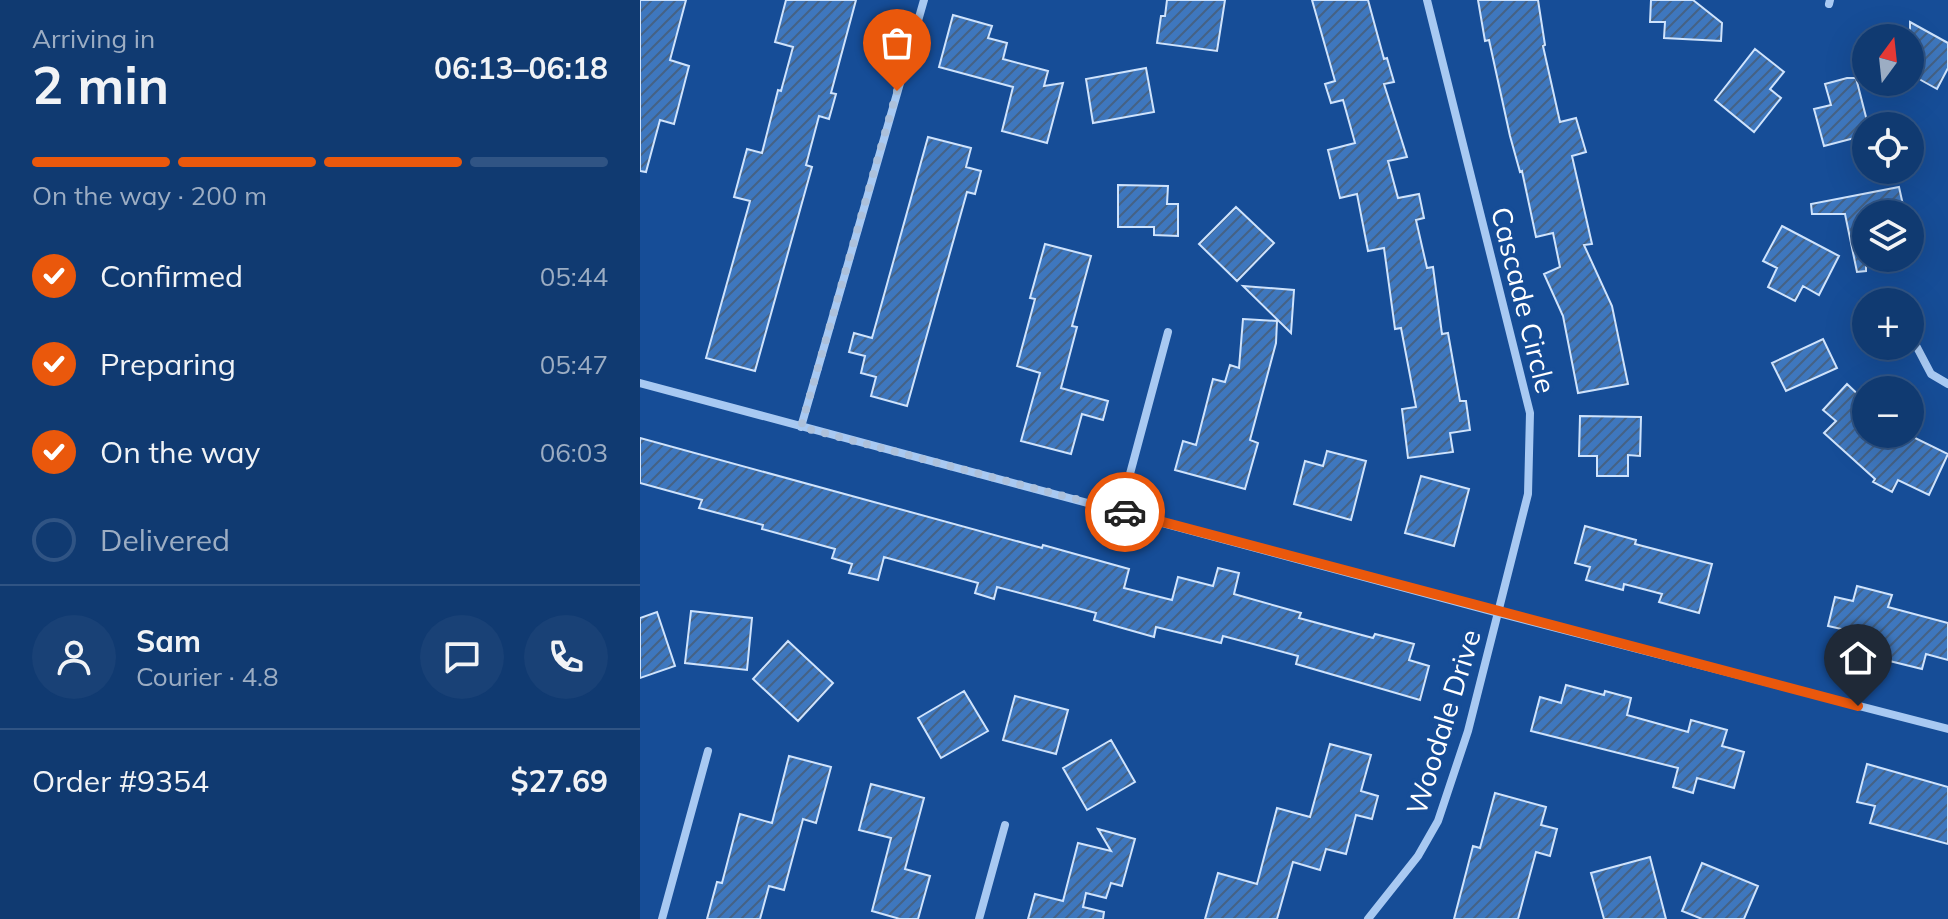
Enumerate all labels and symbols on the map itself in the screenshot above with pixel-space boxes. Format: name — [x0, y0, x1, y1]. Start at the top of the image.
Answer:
pin — [863, 9, 931, 91]
north arrow — [1852, 24, 1924, 96]
street label: Cascade Circle — [1484, 203, 1564, 397]
courier — [1085, 472, 1165, 552]
pin — [1824, 624, 1892, 706]
street label: Woodale Drive — [1398, 625, 1488, 819]

